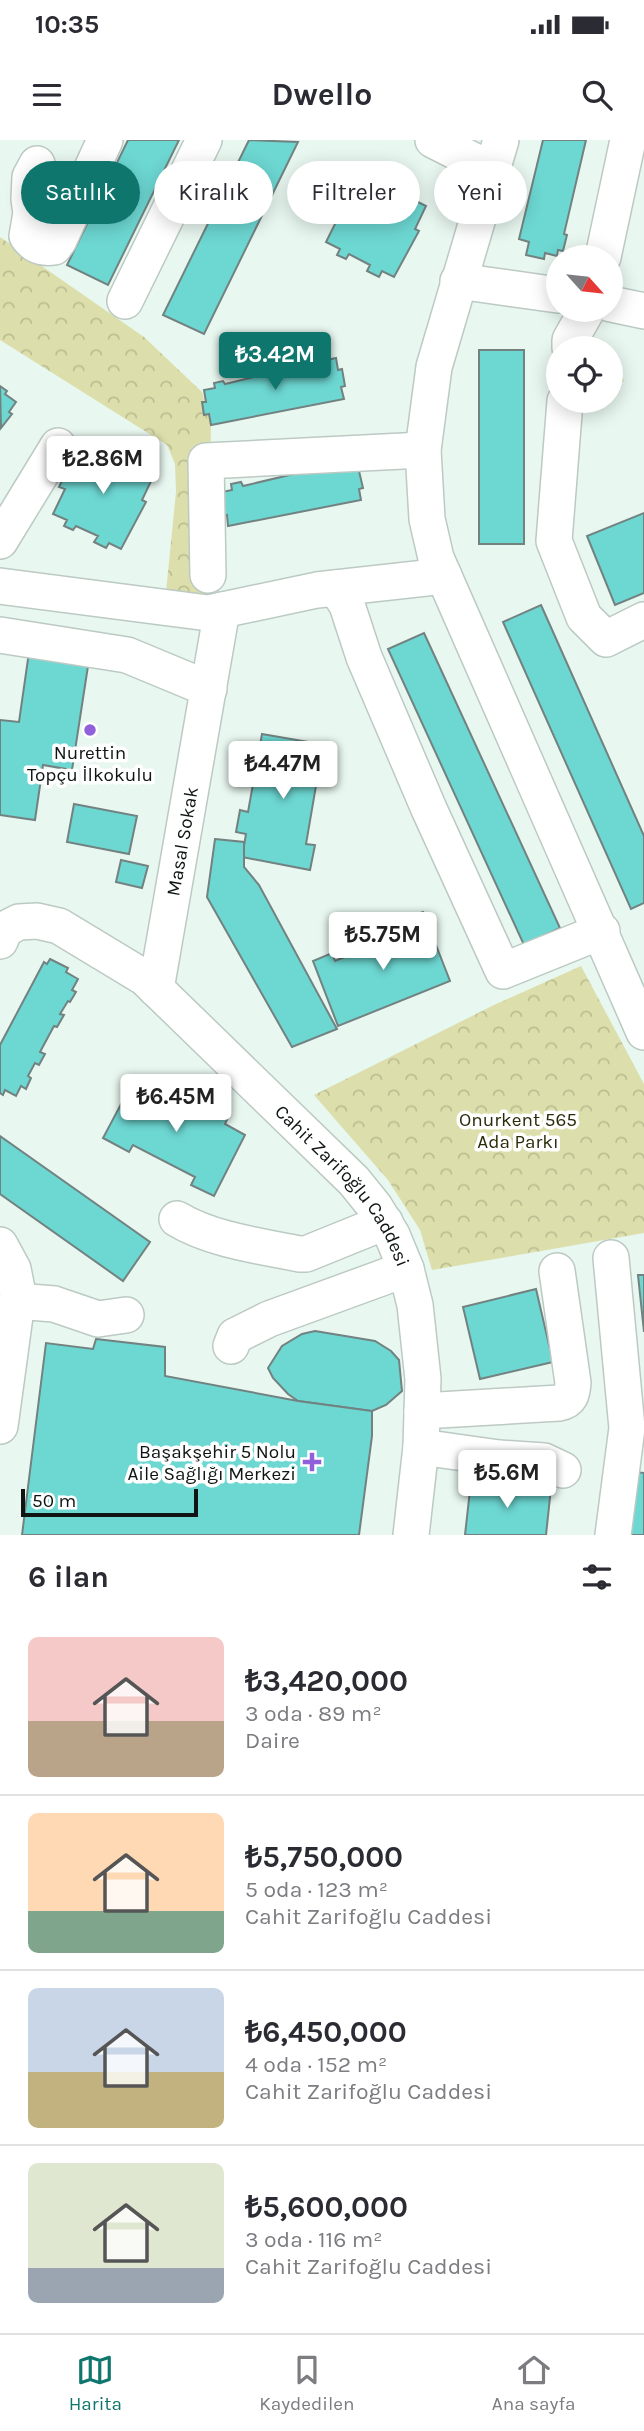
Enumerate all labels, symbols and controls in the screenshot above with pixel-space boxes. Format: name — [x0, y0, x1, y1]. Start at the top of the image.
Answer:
text: 10:35 — [35, 9, 99, 40]
icon: menu — [28, 76, 66, 114]
text: Dwello — [272, 76, 372, 113]
icon: search — [578, 76, 616, 114]
chip: Satılık — [21, 161, 140, 224]
chip: Kiralık — [154, 161, 273, 224]
chip: Filtreler — [287, 161, 420, 224]
chip: Yeni — [434, 161, 527, 224]
north arrow — [546, 245, 623, 322]
map controls — [546, 245, 623, 413]
pin: ₺3.42M — [218, 332, 332, 392]
button: locate — [546, 336, 623, 413]
text: ₺3.42M — [235, 341, 315, 368]
pin: ₺2.86M — [46, 436, 160, 496]
text: ₺2.86M — [63, 445, 143, 472]
marker: Nurettin Topçu İlkokulu — [82, 722, 98, 738]
place label: Nurettin Topçu İlkokulu — [27, 742, 153, 786]
pin: ₺4.47M — [226, 742, 340, 801]
text: ₺4.47M — [244, 750, 322, 777]
street label: Masal Sokak — [162, 785, 203, 898]
pin: ₺5.75M — [326, 912, 440, 972]
text: ₺5.75M — [345, 921, 421, 948]
pin: ₺6.45M — [119, 1074, 233, 1134]
text: ₺6.45M — [136, 1083, 216, 1110]
street label: Cahit Zarifoğlu Caddesi — [270, 1100, 414, 1270]
park label: Onurkent 565 Ada Parkı — [459, 1109, 577, 1153]
place label: Başakşehir 5 Nolu Aile Sağlığı Merkezi — [127, 1441, 296, 1485]
pin: ₺5.6M — [458, 1450, 556, 1510]
marker: Başakşehir 5 Nolu Aile Sağlığı Merkezi — [302, 1452, 322, 1472]
text: ₺5.6M — [474, 1459, 540, 1486]
scale bar — [21, 1486, 198, 1518]
text: 50 m — [32, 1490, 76, 1512]
icon: filters — [578, 1558, 616, 1596]
text: 6 ilan — [28, 1559, 109, 1595]
text: ₺3,420,000 — [245, 1663, 408, 1699]
icon: home — [84, 1665, 168, 1749]
text: 3 oda · 89 m² — [245, 1700, 382, 1727]
text: Daire — [245, 1727, 300, 1754]
text: ₺5,750,000 — [245, 1839, 403, 1875]
icon: home — [84, 1841, 168, 1925]
text: 5 oda · 123 m² — [245, 1876, 388, 1903]
text: Cahit Zarifoğlu Caddesi — [245, 1903, 492, 1930]
text: ₺6,450,000 — [245, 2014, 407, 2050]
icon: home — [84, 2016, 168, 2100]
text: 4 oda · 152 m² — [245, 2051, 387, 2078]
text: Cahit Zarifoğlu Caddesi — [245, 2078, 492, 2105]
text: ₺5,600,000 — [245, 2189, 408, 2225]
icon: home — [84, 2191, 168, 2275]
text: 3 oda · 116 m² — [245, 2226, 383, 2253]
text: Cahit Zarifoğlu Caddesi — [245, 2253, 492, 2280]
tab: Harita — [69, 2351, 122, 2415]
tab: Kaydedilen — [259, 2351, 355, 2415]
tab: Ana sayfa — [492, 2351, 575, 2415]

